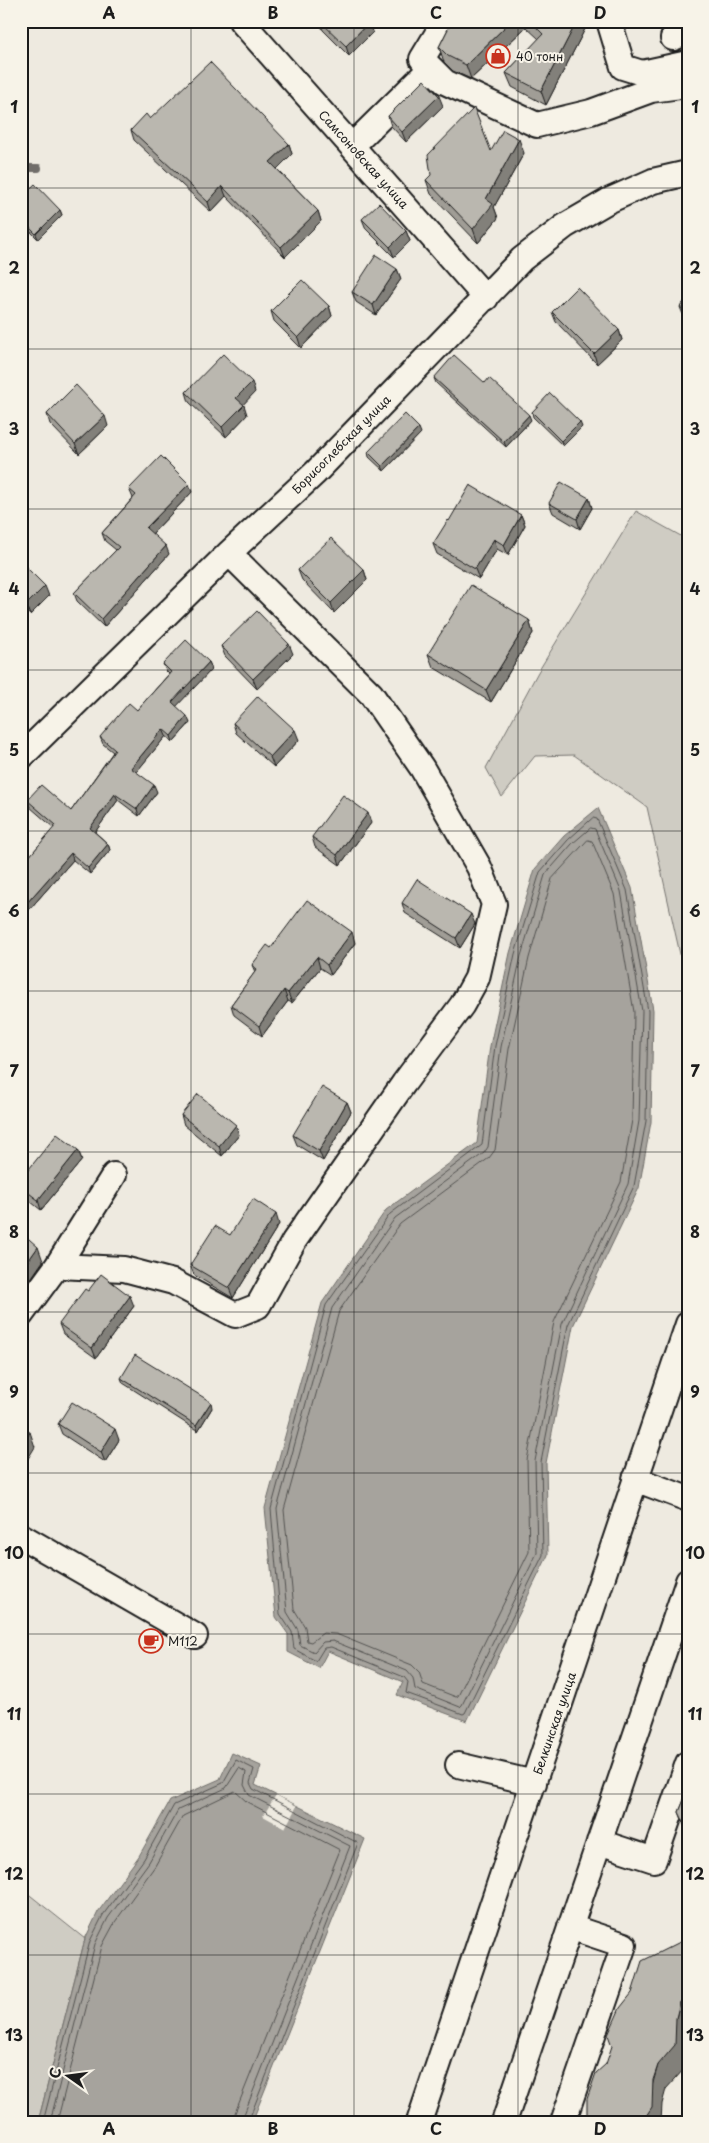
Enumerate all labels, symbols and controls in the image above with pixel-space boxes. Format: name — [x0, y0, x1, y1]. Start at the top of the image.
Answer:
text: A — [103, 0, 116, 24]
text: B — [268, 0, 279, 24]
text: C — [430, 0, 442, 24]
text: D — [594, 0, 606, 24]
shop icon: 40 тонн — [485, 43, 511, 69]
place label: 40 тонн — [516, 47, 563, 65]
text: 1 — [10, 94, 18, 118]
text: 1 — [691, 94, 699, 118]
street label: Самсоновская улица — [315, 106, 413, 213]
text: 2 — [8, 255, 20, 279]
text: 2 — [689, 255, 701, 279]
street label: Борисоглебская улица — [287, 390, 395, 498]
text: 3 — [9, 416, 19, 440]
text: 3 — [690, 416, 700, 440]
text: 4 — [9, 576, 20, 600]
text: 4 — [690, 576, 701, 600]
text: 5 — [9, 737, 19, 761]
text: 5 — [690, 737, 700, 761]
text: 6 — [8, 898, 20, 922]
text: 6 — [689, 898, 701, 922]
text: 7 — [9, 1058, 19, 1082]
text: 7 — [690, 1058, 700, 1082]
text: 8 — [9, 1219, 19, 1243]
text: 8 — [690, 1219, 700, 1243]
text: 9 — [9, 1379, 19, 1403]
text: 9 — [690, 1379, 700, 1403]
text: 10 — [4, 1540, 24, 1564]
text: 10 — [685, 1540, 705, 1564]
cafe icon: М112 — [138, 1628, 164, 1654]
place label: М112 — [168, 1632, 198, 1650]
street label: Белкинская улица — [528, 1669, 580, 1777]
text: 11 — [7, 1701, 21, 1725]
text: 11 — [688, 1701, 702, 1725]
text: 12 — [5, 1861, 23, 1885]
text: 12 — [686, 1861, 704, 1885]
text: 13 — [5, 2022, 23, 2046]
text: 13 — [686, 2022, 704, 2046]
north arrow — [42, 2050, 92, 2100]
text: С — [43, 2065, 66, 2080]
text: A — [103, 2116, 116, 2140]
text: B — [268, 2116, 279, 2140]
text: C — [430, 2116, 442, 2140]
text: D — [594, 2116, 606, 2140]

